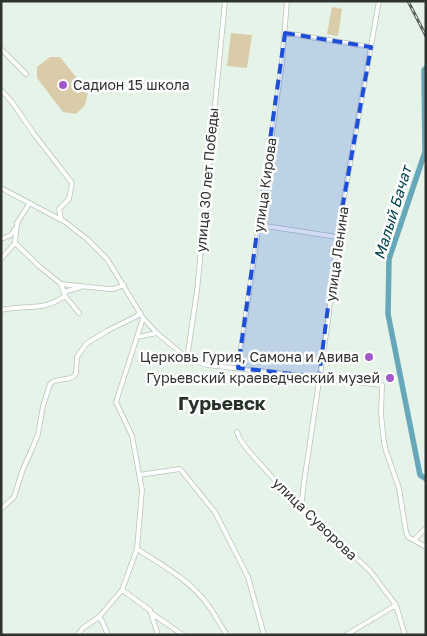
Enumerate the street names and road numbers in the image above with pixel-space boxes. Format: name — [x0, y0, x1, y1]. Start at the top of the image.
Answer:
street label: улица 30 лет Победы — [192, 107, 221, 253]
street label: улица Кирова — [249, 136, 280, 233]
street label: улица Ленина — [321, 205, 352, 303]
street label: улица Суворова — [270, 474, 361, 563]

